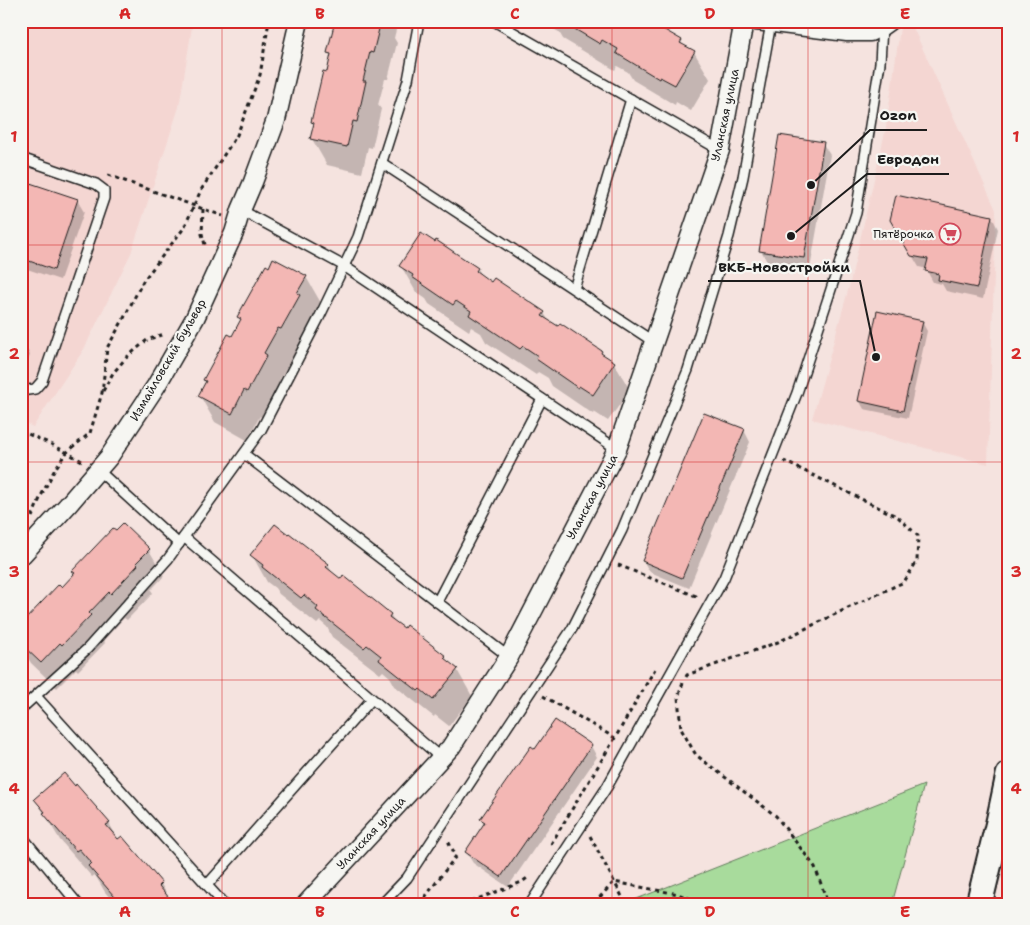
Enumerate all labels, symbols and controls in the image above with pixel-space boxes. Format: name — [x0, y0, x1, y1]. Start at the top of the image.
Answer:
text: A — [119, 3, 131, 24]
text: B — [315, 3, 325, 24]
text: C — [510, 3, 520, 24]
text: D — [704, 3, 716, 24]
text: E — [900, 3, 910, 24]
street label: Уланская улица — [707, 67, 743, 163]
callout: Ozon — [870, 101, 927, 130]
text: Ozon — [880, 106, 916, 124]
text: 1 — [10, 126, 18, 147]
text: 1 — [1012, 126, 1020, 147]
callout: Евродон — [867, 145, 949, 174]
text: Евродон — [877, 150, 939, 168]
supermarket icon: Пятёрочка — [938, 222, 962, 246]
place label: Пятёрочка — [873, 226, 935, 242]
callout: ВКБ-Новостройки — [708, 252, 860, 281]
text: ВКБ-Новостройки — [718, 258, 850, 276]
street label: Измайловский бульвар — [126, 296, 210, 424]
text: 2 — [8, 343, 20, 364]
text: 2 — [1010, 343, 1022, 364]
street label: Уланская улица — [563, 451, 621, 542]
text: 3 — [8, 561, 20, 582]
text: 3 — [1010, 561, 1022, 582]
text: 4 — [8, 778, 20, 799]
text: 4 — [1010, 778, 1022, 799]
street label: Уланская улица — [333, 793, 409, 873]
text: A — [119, 901, 131, 922]
text: B — [315, 901, 325, 922]
text: C — [510, 901, 520, 922]
text: D — [704, 901, 716, 922]
text: E — [900, 901, 910, 922]

